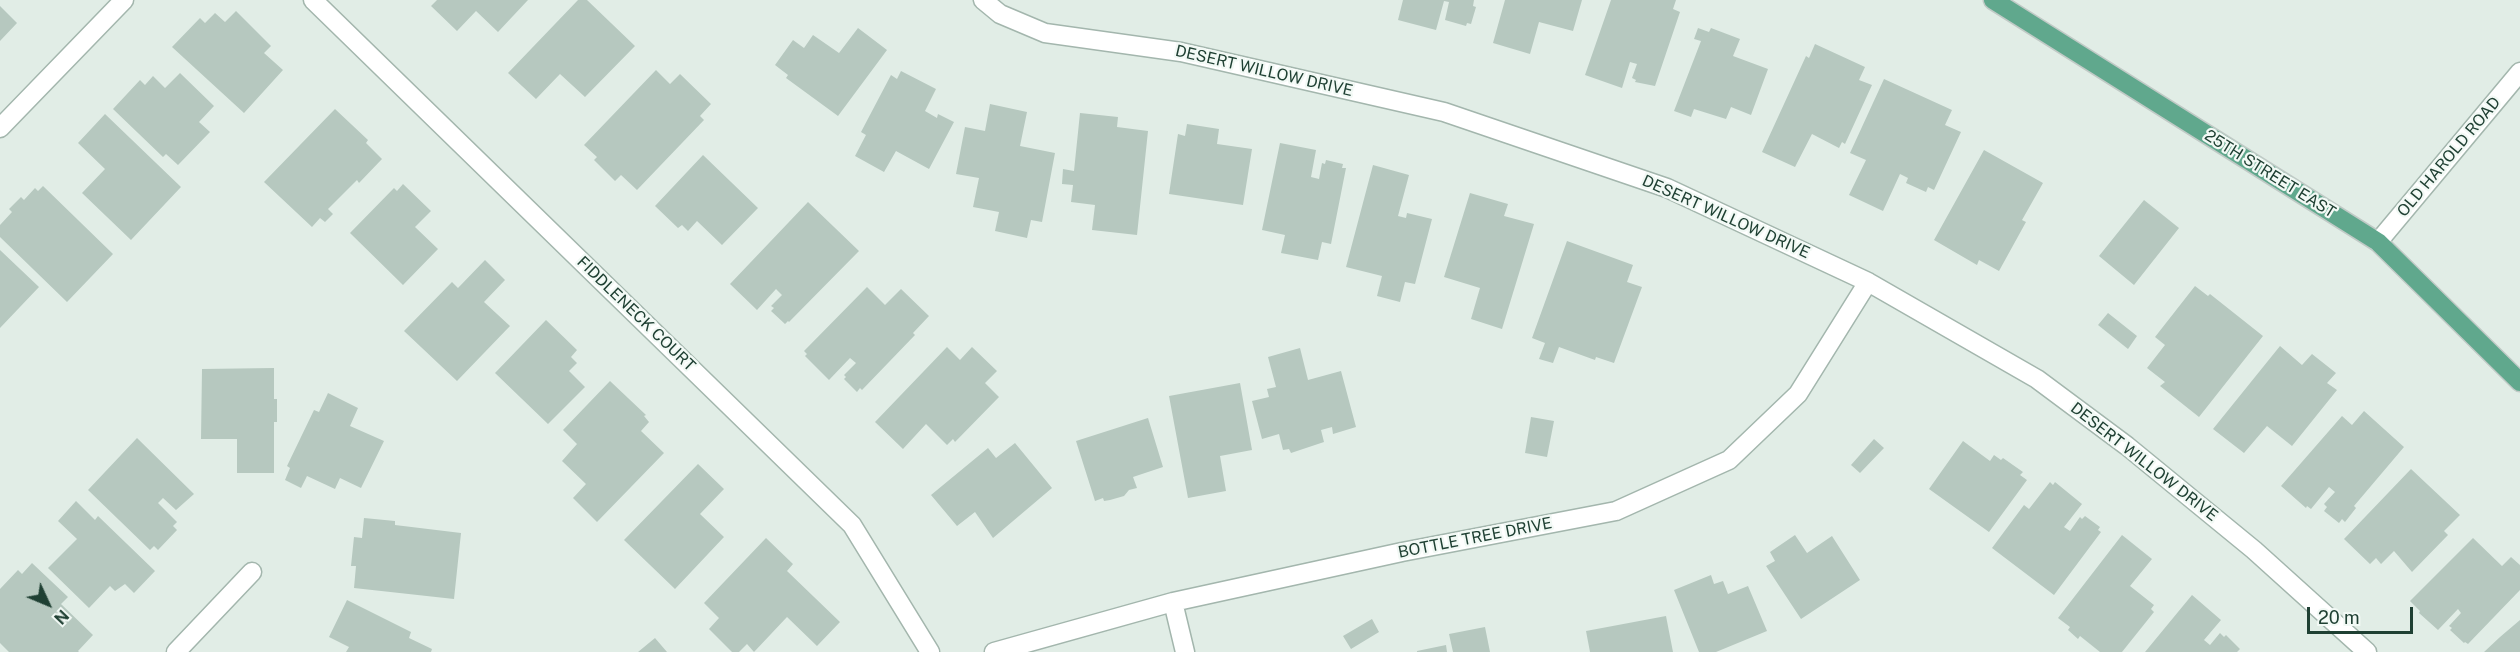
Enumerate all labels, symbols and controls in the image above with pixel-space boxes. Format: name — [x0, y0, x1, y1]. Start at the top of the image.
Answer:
street label: DESERT WILLOW DRIVE — [1173, 41, 1355, 101]
street label: OLD HAROLD ROAD — [2393, 93, 2505, 221]
street label: 25TH STREET EAST — [2201, 126, 2339, 222]
street label: DESERT WILLOW DRIVE — [1639, 171, 1813, 263]
street label: FIDDLENECK COURT — [573, 253, 699, 375]
street label: DESERT WILLOW DRIVE — [2067, 399, 2221, 525]
street label: BOTTLE TREE DRIVE — [1396, 514, 1554, 562]
north arrow — [18, 574, 78, 634]
scale bar — [2310, 595, 2416, 633]
text: N — [50, 606, 72, 628]
text: 20 m — [2318, 607, 2360, 628]

